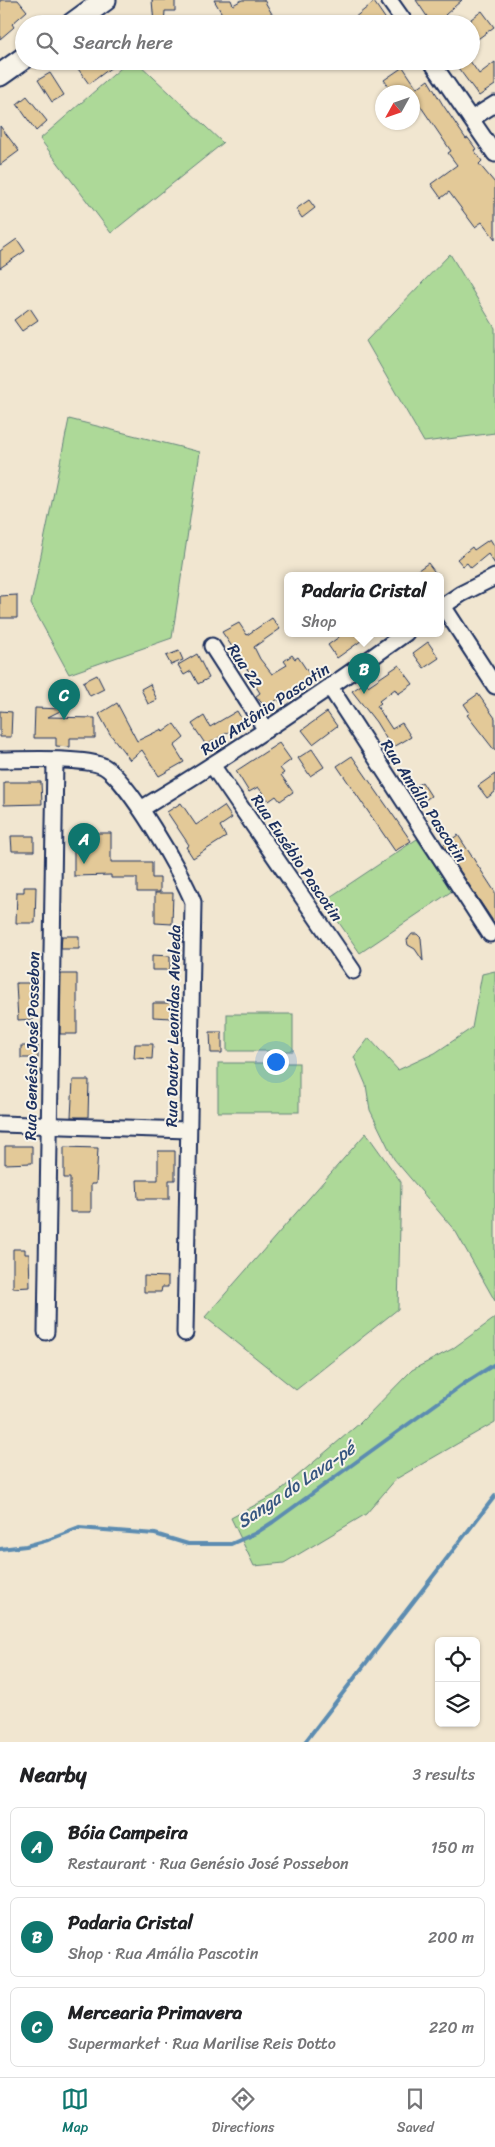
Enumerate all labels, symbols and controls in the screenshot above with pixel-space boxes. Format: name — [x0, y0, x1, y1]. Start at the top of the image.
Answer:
search box — [15, 15, 480, 70]
text: Search here — [73, 26, 173, 59]
icon: search — [33, 29, 61, 57]
north arrow — [375, 85, 420, 130]
popup — [284, 572, 444, 637]
text: Padaria Cristal — [301, 574, 427, 607]
text: Shop — [301, 607, 337, 636]
street label: Rua 22 — [220, 638, 270, 694]
pin: B — [348, 653, 380, 694]
street label: Rua Antônio Pascotin — [194, 655, 336, 763]
pin: C — [48, 679, 80, 720]
street label: Rua Amália Pascotin — [373, 733, 475, 869]
street label: Rua Eusébio Pascotin — [243, 788, 351, 928]
pin: A — [68, 823, 100, 864]
street label: Rua Doutor Leonidas Aveleda — [157, 925, 189, 1127]
street label: Rua Genésio José Possebon — [16, 951, 48, 1141]
your location — [263, 1049, 289, 1075]
water label: Sanga do Lava-pé — [230, 1432, 364, 1537]
map controls — [435, 1637, 480, 1727]
button: locate — [435, 1637, 480, 1682]
button: layers — [435, 1682, 480, 1727]
text: Nearby — [20, 1756, 86, 1794]
text: 3 results — [412, 1760, 475, 1789]
text: Bóia Campeira — [68, 1816, 188, 1849]
text: A — [32, 1833, 42, 1862]
text: 150 m — [431, 1833, 474, 1862]
text: Restaurant · Rua Genésio José Possebon — [68, 1849, 349, 1878]
text: Padaria Cristal — [68, 1906, 193, 1939]
text: B — [32, 1923, 42, 1952]
text: 200 m — [428, 1923, 474, 1952]
text: Shop · Rua Amália Pascotin — [68, 1939, 258, 1968]
text: Mercearia Primavera — [68, 1996, 242, 2029]
text: C — [32, 2013, 42, 2042]
text: 220 m — [429, 2013, 474, 2042]
text: Supermarket · Rua Marilise Reis Dotto — [68, 2029, 336, 2058]
tab: Map — [61, 2085, 89, 2140]
tab: Directions — [212, 2085, 274, 2140]
tab: Saved — [397, 2085, 434, 2140]

